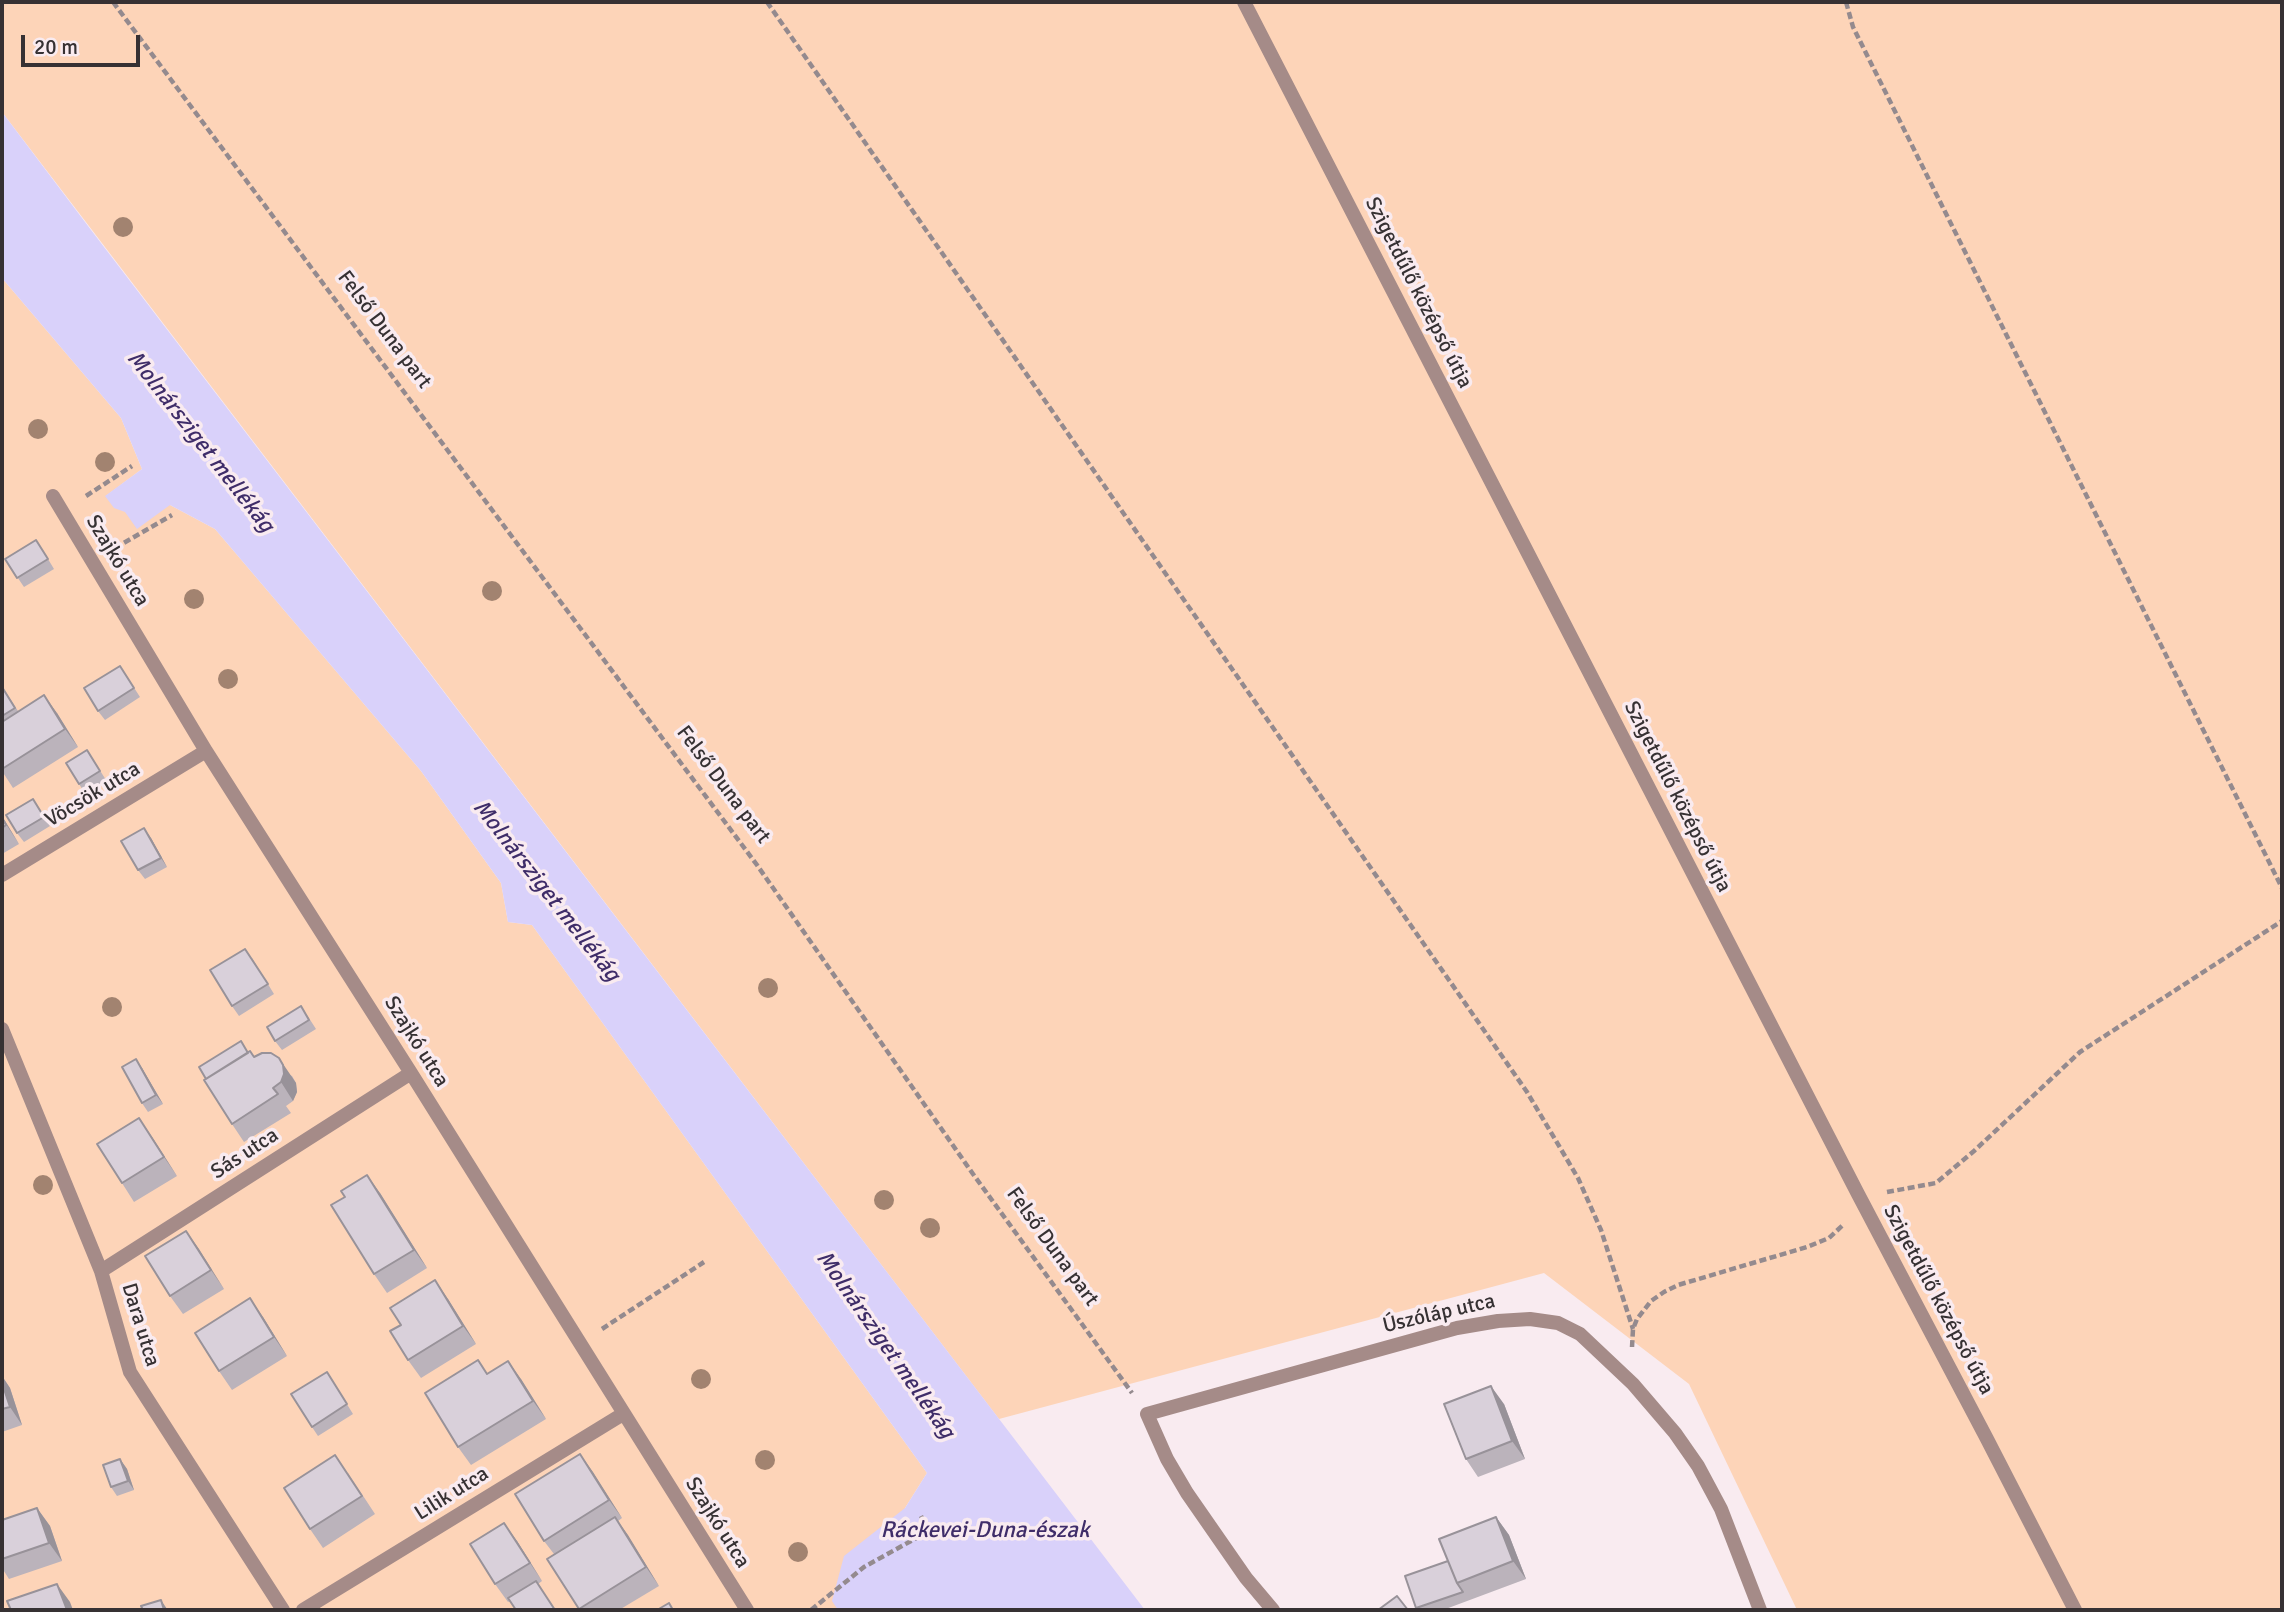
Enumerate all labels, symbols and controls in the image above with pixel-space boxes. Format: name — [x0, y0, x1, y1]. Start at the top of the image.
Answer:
scale bar — [24, 21, 144, 65]
text: 20 m — [34, 34, 78, 60]
street label: Szigetdűlő középső útja — [1359, 193, 1477, 393]
street label: Felső Duna part — [332, 266, 436, 394]
water label: Molnársziget mellékág — [121, 346, 279, 538]
street label: Szajkó utca — [80, 511, 154, 611]
street label: Szigetdűlő középső útja — [1618, 697, 1736, 897]
street label: Felső Duna part — [671, 721, 775, 849]
street label: Vöcsök utca — [41, 757, 145, 833]
water label: Molnársziget mellékág — [467, 795, 625, 987]
street label: Szajkó utca — [378, 992, 454, 1092]
street label: Sás utca — [207, 1123, 283, 1185]
street label: Felső Duna part — [1000, 1183, 1104, 1311]
street label: Szigetdűlő középső útja — [1877, 1201, 1999, 1399]
water label: Molnársziget mellékág — [810, 1246, 960, 1444]
street label: Dara utca — [115, 1280, 165, 1370]
street label: Úszóláp utca — [1380, 1289, 1498, 1339]
street label: Lilik utca — [410, 1461, 494, 1527]
street label: Szajkó utca — [679, 1473, 755, 1573]
water label: Ráckevei-Duna-észak — [880, 1517, 1090, 1545]

